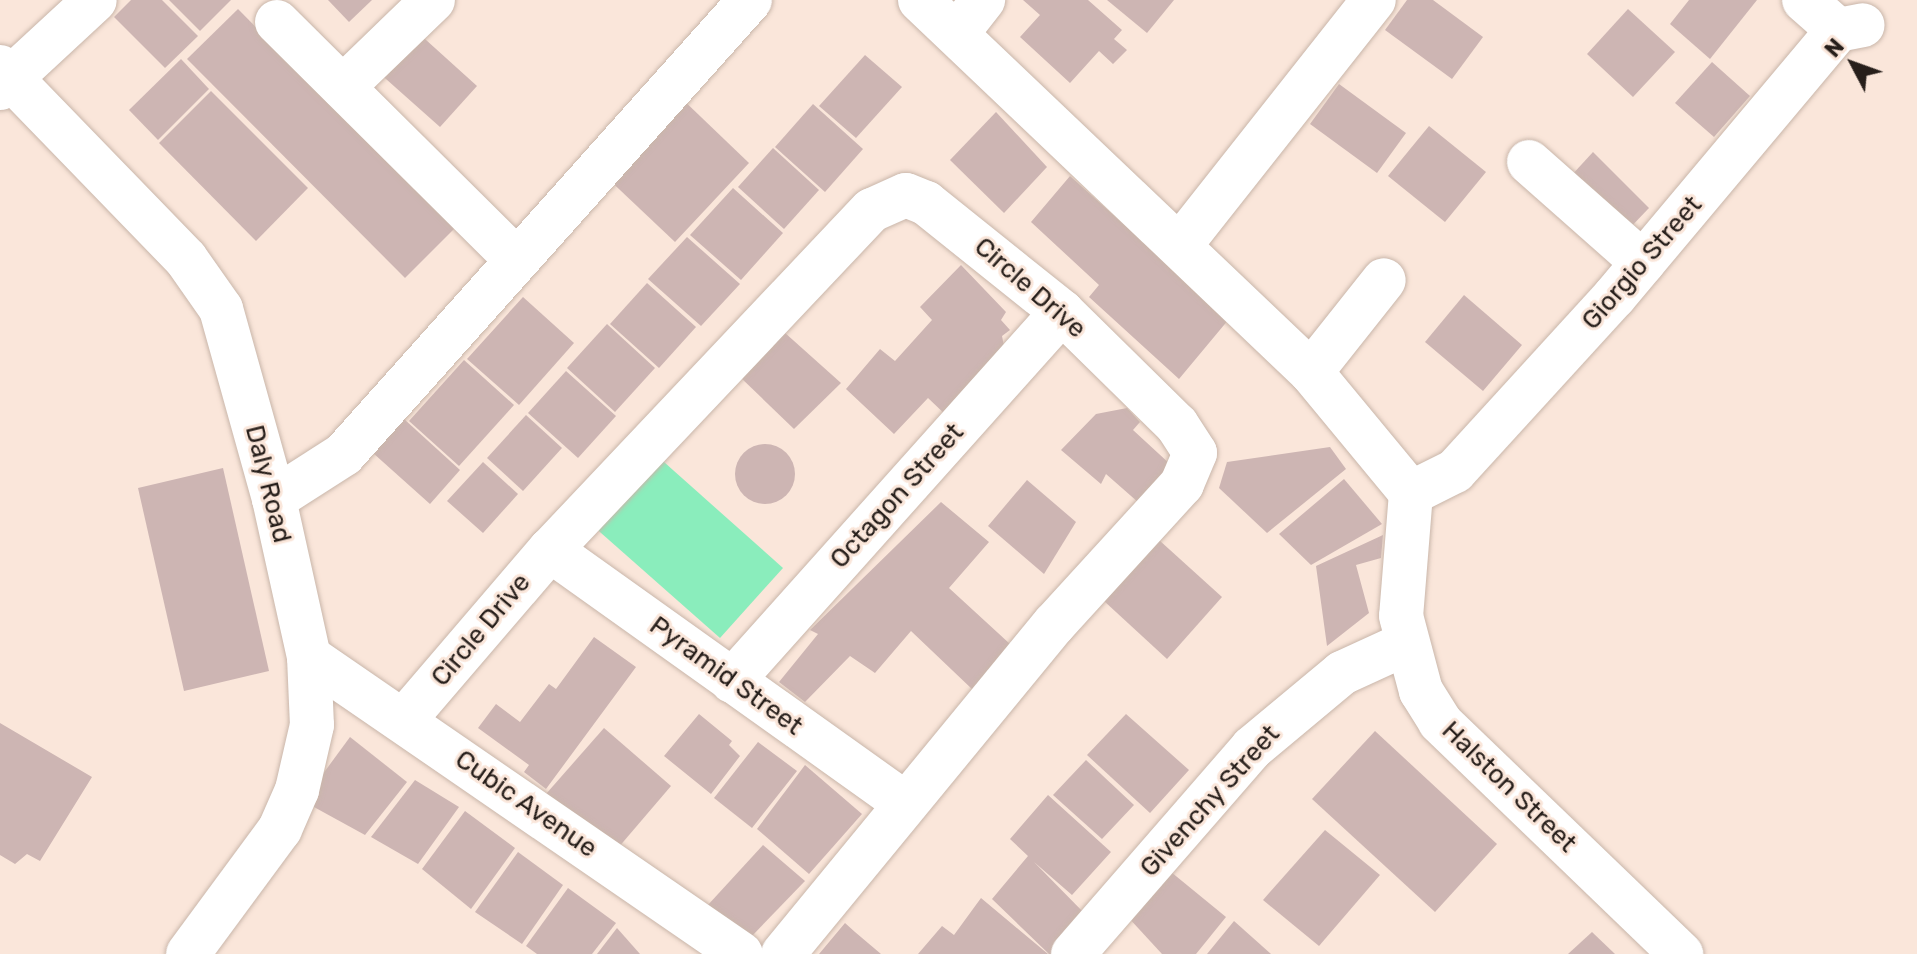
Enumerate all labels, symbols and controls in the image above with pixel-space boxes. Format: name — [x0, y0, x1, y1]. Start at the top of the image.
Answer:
north arrow — [1813, 24, 1893, 104]
text: N — [1819, 33, 1850, 63]
street label: Giorgio Street — [1576, 190, 1708, 336]
street label: Circle Drive — [968, 231, 1092, 345]
street label: Octagon Street — [824, 417, 970, 575]
street label: Daly Road — [238, 422, 298, 546]
street label: Circle Drive — [425, 567, 537, 693]
street label: Pyramid Street — [643, 610, 809, 742]
street label: Halston Street — [1435, 715, 1583, 859]
street label: Givenchy Street — [1134, 719, 1286, 883]
street label: Cubic Avenue — [449, 743, 603, 865]

